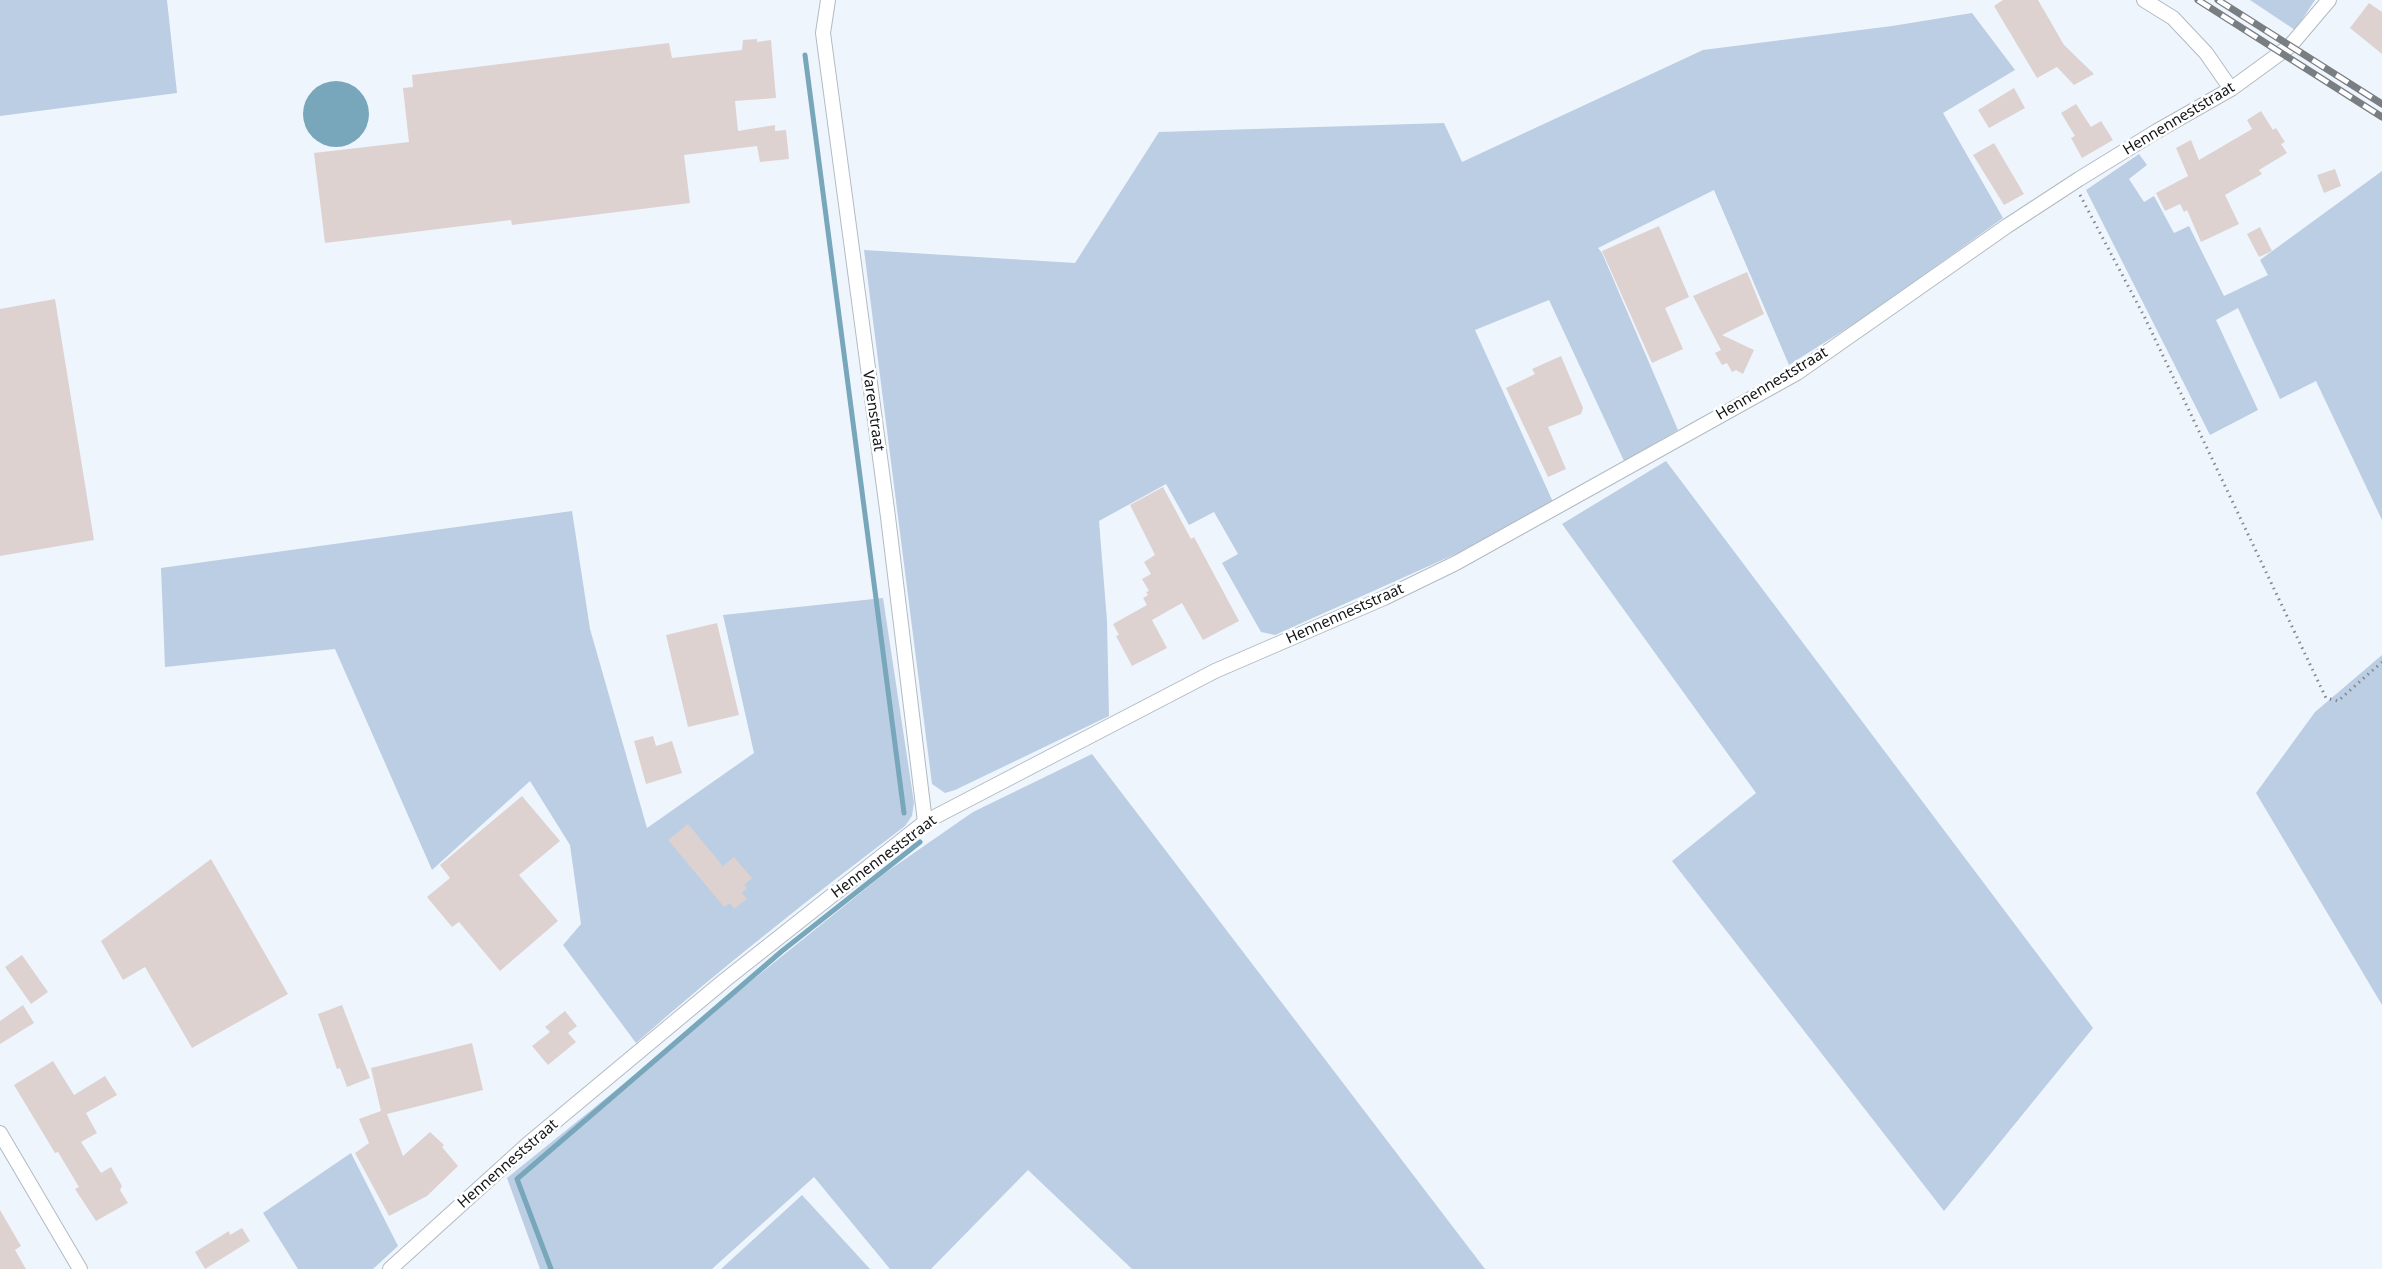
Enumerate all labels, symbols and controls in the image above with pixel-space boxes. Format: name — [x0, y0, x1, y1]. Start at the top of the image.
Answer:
street label: Hennenneststraat — [2120, 79, 2238, 159]
street label: Hennenneststraat — [1713, 344, 1831, 424]
street label: Varenstraat — [858, 369, 888, 453]
street label: Hennenneststraat — [1283, 580, 1407, 648]
street label: Hennenneststraat — [828, 812, 940, 902]
street label: Hennenneststraat — [454, 1116, 562, 1212]

